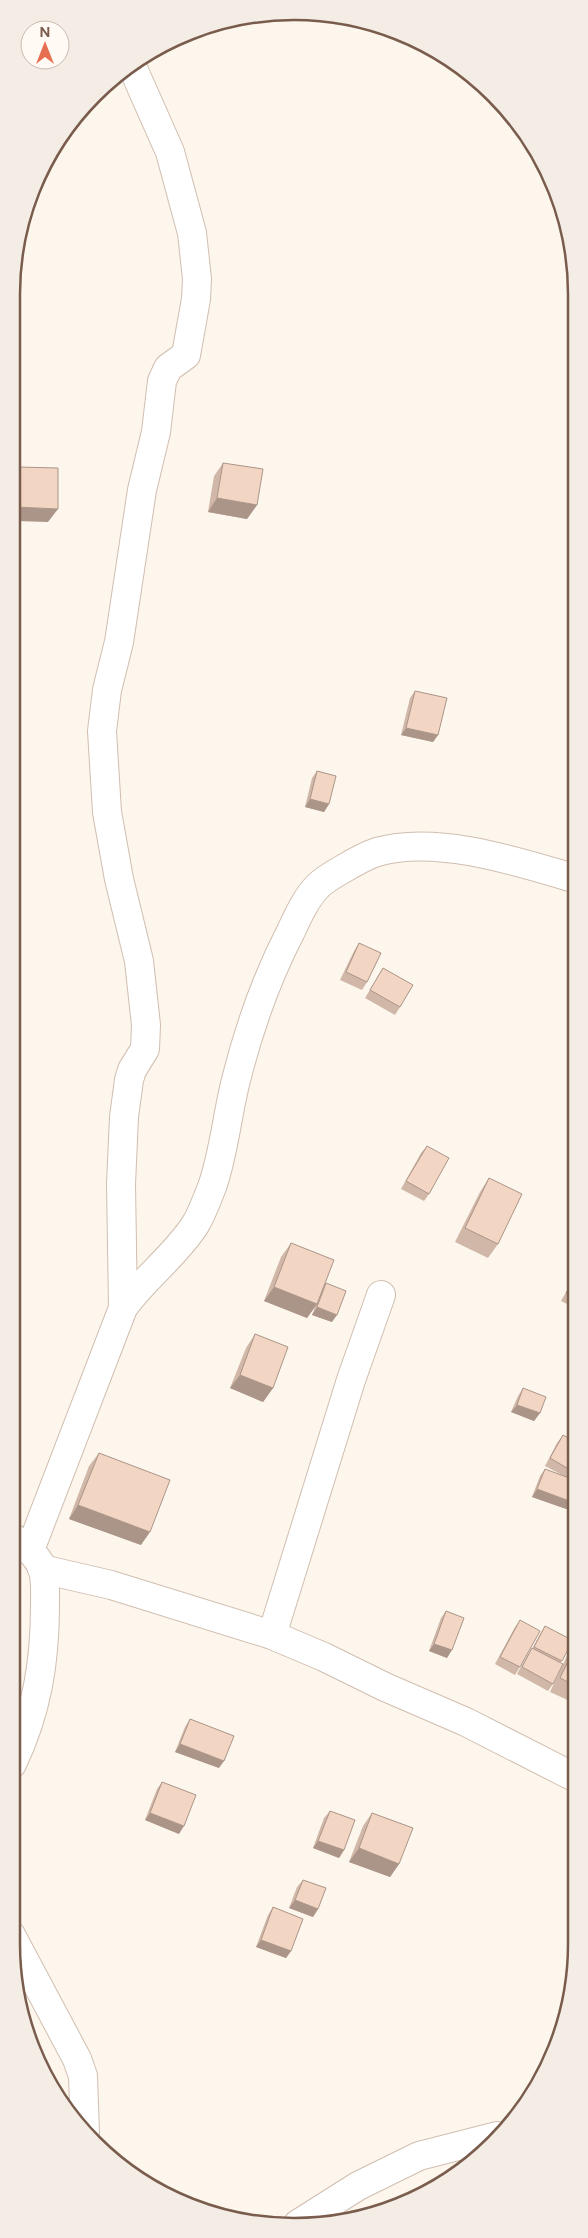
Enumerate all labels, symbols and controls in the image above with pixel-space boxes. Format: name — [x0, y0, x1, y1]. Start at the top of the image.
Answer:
north arrow — [20, 20, 70, 70]
text: N — [40, 24, 50, 41]

